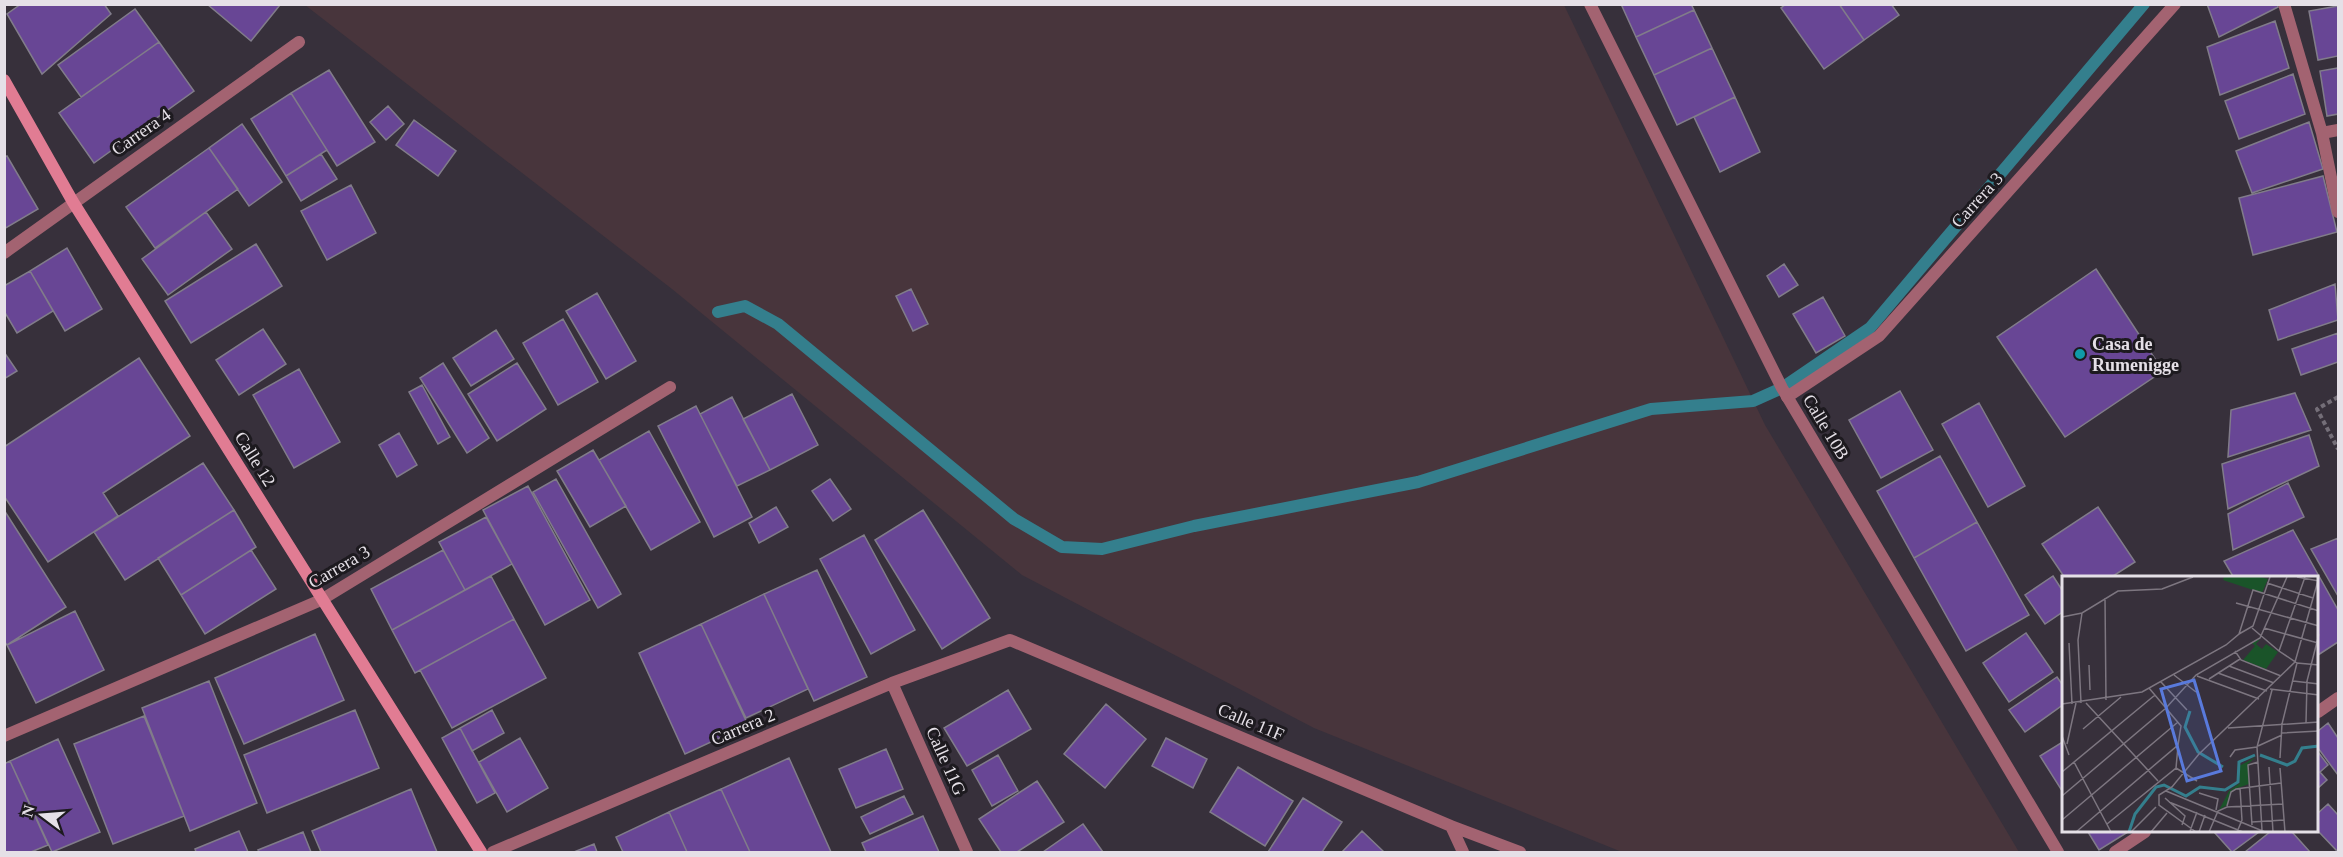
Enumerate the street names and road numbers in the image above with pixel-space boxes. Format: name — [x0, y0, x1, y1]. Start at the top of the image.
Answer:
street label: Carrera 4 — [108, 104, 174, 160]
street label: Carrera 3 — [1947, 168, 2007, 232]
street label: Calle 10B — [1799, 391, 1853, 463]
street label: Calle 12 — [230, 428, 280, 490]
street label: Carrera 3 — [305, 541, 373, 593]
street label: Calle 11F — [1215, 699, 1287, 745]
street label: Carrera 2 — [708, 705, 778, 749]
street label: Calle 11G — [922, 724, 970, 798]

